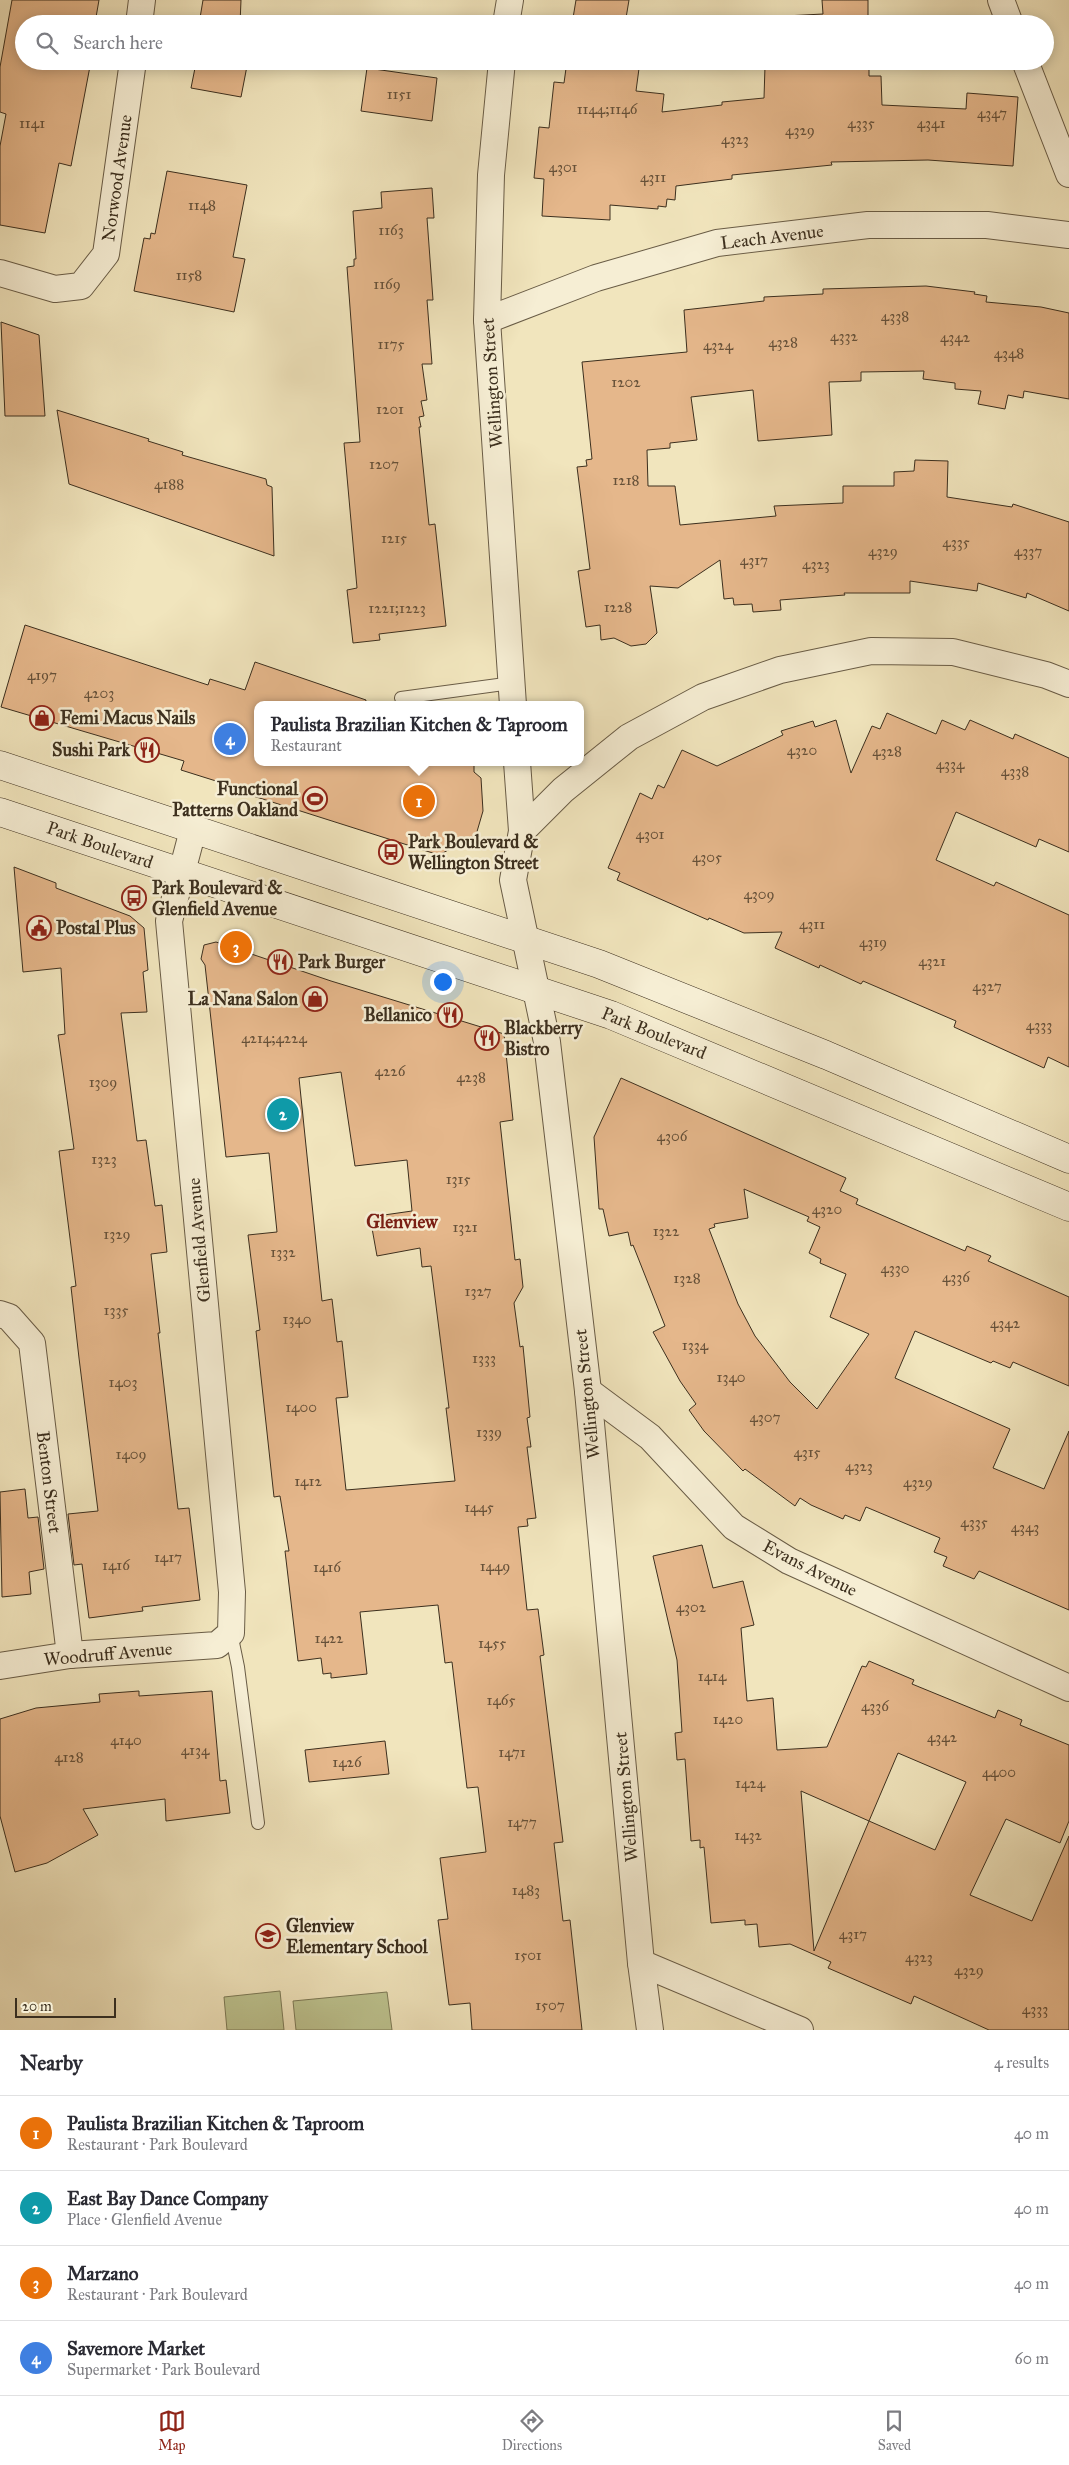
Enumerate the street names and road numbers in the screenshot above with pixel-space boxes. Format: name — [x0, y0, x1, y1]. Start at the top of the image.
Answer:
street label: Norwood Avenue — [97, 113, 137, 243]
street label: Leach Avenue — [719, 220, 825, 254]
street label: Wellington Street — [476, 316, 509, 449]
street label: Park Boulevard — [44, 816, 156, 874]
street label: Park Boulevard — [598, 1002, 710, 1064]
street label: Glenfield Avenue — [183, 1177, 215, 1303]
street label: Wellington Street — [569, 1327, 606, 1460]
street label: Benton Street — [32, 1430, 66, 1535]
street label: Evans Avenue — [759, 1535, 861, 1601]
street label: Woodruff Avenue — [43, 1637, 173, 1671]
street label: Wellington Street — [609, 1730, 644, 1863]

